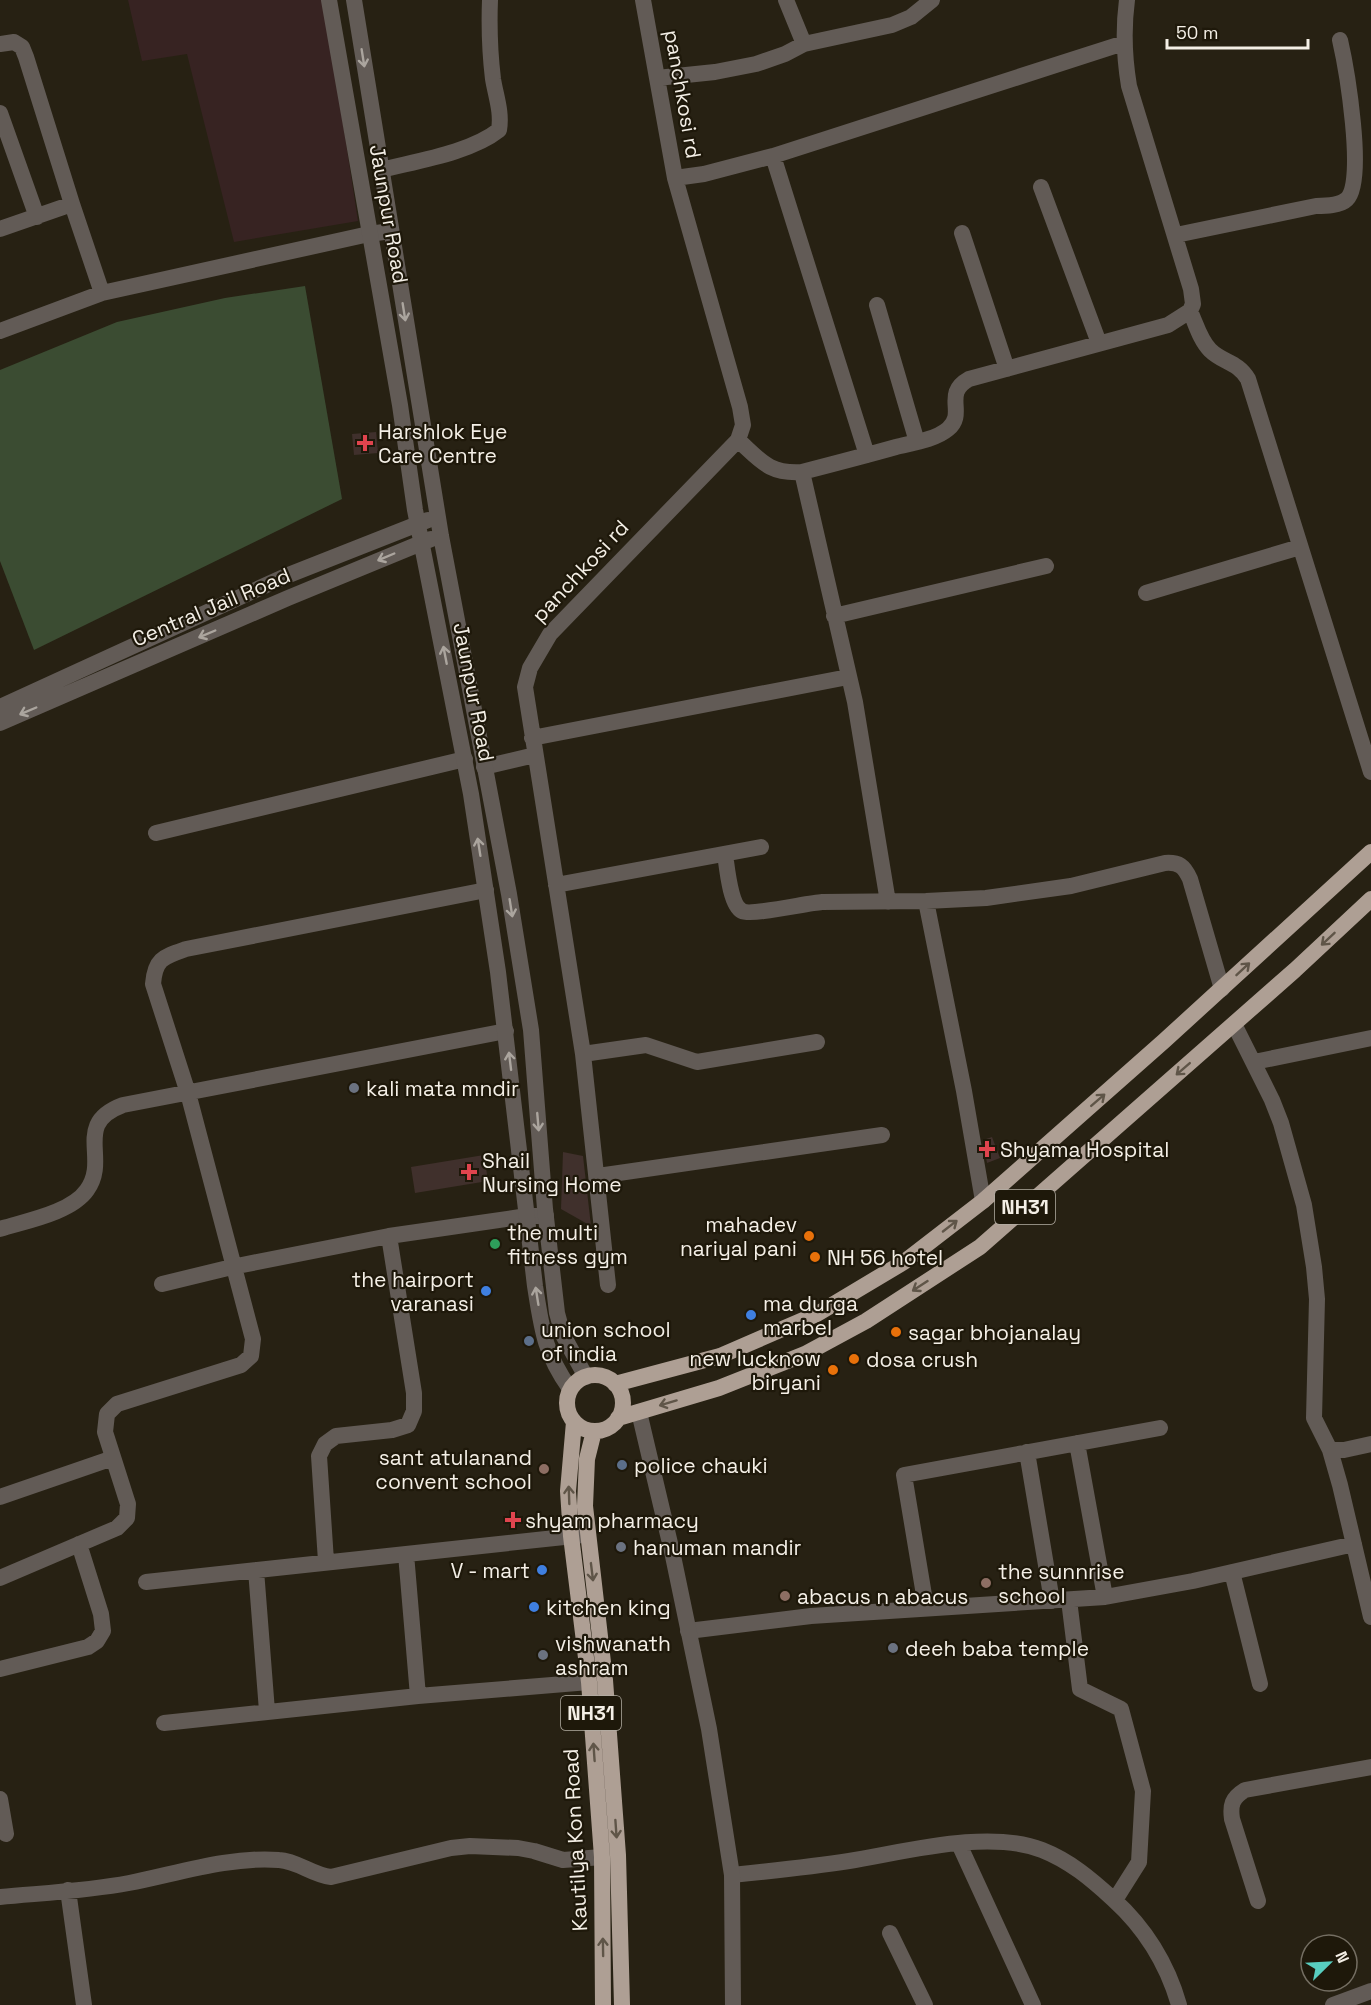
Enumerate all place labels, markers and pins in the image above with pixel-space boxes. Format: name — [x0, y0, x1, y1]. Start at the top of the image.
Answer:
place label: Harshlok Eye Care Centre — [378, 418, 507, 469]
marker: Harshlok Eye Care Centre — [356, 434, 374, 452]
place label: kali mata mndir — [366, 1075, 519, 1102]
marker: kali mata mndir — [347, 1081, 361, 1095]
place label: Shyama Hospital — [1000, 1136, 1169, 1163]
marker: Shyama Hospital — [978, 1140, 996, 1158]
place label: Shail Nursing Home — [482, 1147, 622, 1198]
marker: Shail Nursing Home — [460, 1163, 478, 1181]
place label: mahadev nariyal pani — [680, 1211, 797, 1262]
place label: the multi fitness gym — [507, 1219, 628, 1270]
marker: mahadev nariyal pani — [802, 1229, 816, 1243]
marker: the multi fitness gym — [488, 1237, 502, 1251]
place label: NH 56 hotel — [827, 1244, 943, 1271]
marker: NH 56 hotel — [808, 1250, 822, 1264]
place label: the hairport varanasi — [352, 1266, 474, 1317]
marker: the hairport varanasi — [479, 1284, 493, 1298]
place label: ma durga marbel — [763, 1290, 858, 1341]
marker: ma durga marbel — [744, 1308, 758, 1322]
place label: union school of india — [541, 1316, 671, 1367]
place label: sagar bhojanalay — [908, 1319, 1081, 1346]
marker: sagar bhojanalay — [889, 1325, 903, 1339]
marker: union school of india — [522, 1334, 536, 1348]
place label: new lucknow biryani — [689, 1345, 821, 1396]
place label: dosa crush — [866, 1346, 978, 1373]
marker: dosa crush — [847, 1352, 861, 1366]
marker: new lucknow biryani — [826, 1363, 840, 1377]
place label: sant atulanand convent school — [375, 1444, 532, 1495]
place label: police chauki — [634, 1452, 768, 1479]
marker: police chauki — [615, 1458, 629, 1472]
marker: sant atulanand convent school — [537, 1462, 551, 1476]
place label: shyam pharmacy — [525, 1507, 699, 1534]
marker: shyam pharmacy — [506, 1513, 520, 1527]
place label: hanuman mandir — [633, 1534, 802, 1561]
marker: hanuman mandir — [614, 1540, 628, 1554]
place label: V - mart — [450, 1557, 530, 1584]
place label: the sunnrise school — [998, 1558, 1125, 1609]
marker: V - mart — [535, 1563, 549, 1577]
marker: the sunnrise school — [979, 1576, 993, 1590]
place label: abacus n abacus — [797, 1583, 968, 1610]
marker: abacus n abacus — [778, 1589, 792, 1603]
place label: kitchen king — [546, 1594, 671, 1621]
marker: kitchen king — [527, 1600, 541, 1614]
place label: vishwanath ashram — [555, 1630, 671, 1681]
place label: deeh baba temple — [905, 1635, 1089, 1662]
marker: deeh baba temple — [886, 1641, 900, 1655]
marker: vishwanath ashram — [536, 1648, 550, 1662]

